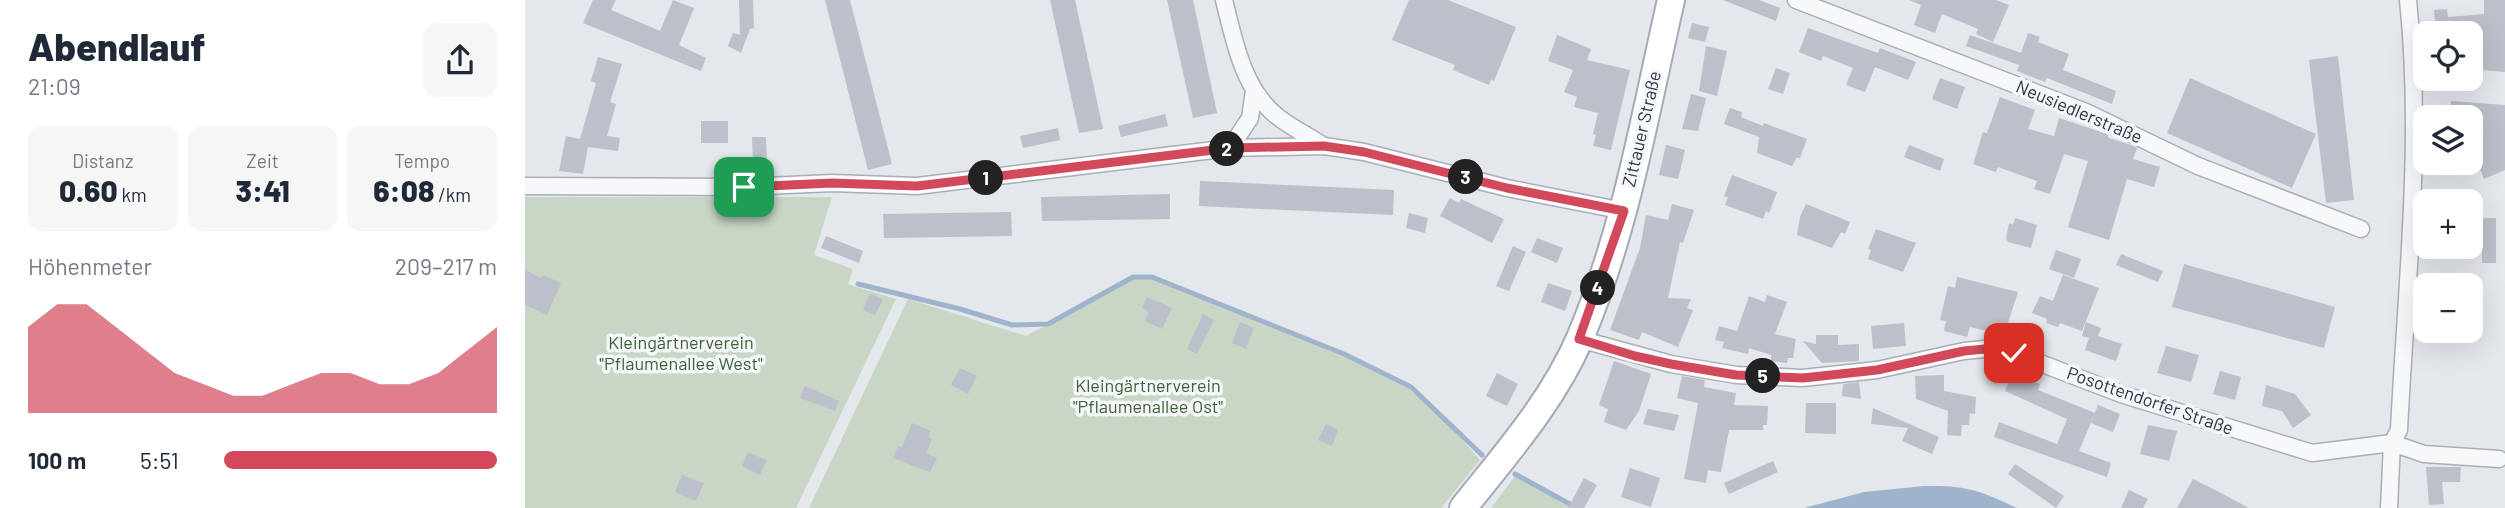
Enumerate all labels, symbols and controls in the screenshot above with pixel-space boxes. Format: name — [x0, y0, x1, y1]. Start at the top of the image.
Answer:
map controls — [2413, 21, 2483, 343]
button: locate — [2413, 21, 2483, 91]
text: Abendlauf — [28, 23, 205, 69]
button: share — [423, 23, 497, 97]
street label: Zittauer Straße — [1617, 69, 1665, 189]
text: 21:09 — [28, 72, 81, 100]
street label: Neusiedlerstraße — [2013, 75, 2146, 148]
button: layers — [2413, 105, 2483, 175]
pin: 2 — [1209, 132, 1245, 166]
text: 2 — [1221, 137, 1232, 160]
text: Distanz — [72, 149, 133, 172]
text: Zeit — [246, 149, 279, 172]
text: Tempo — [394, 149, 450, 172]
pin — [714, 157, 774, 217]
pin: 1 — [969, 160, 1003, 196]
pin: 3 — [1448, 160, 1483, 194]
text: 3 — [1460, 165, 1471, 188]
text: 1 — [982, 166, 989, 189]
icon: arrive — [725, 168, 763, 206]
text: 0.60 — [59, 172, 118, 208]
text: 3:41 — [235, 172, 290, 208]
text: 6:08 — [373, 172, 434, 208]
text: km — [118, 183, 147, 206]
text: /km — [434, 183, 471, 206]
button: + — [2413, 189, 2483, 259]
text: Höhenmeter — [28, 252, 152, 280]
text: 209–217 m — [395, 252, 497, 280]
pin: 4 — [1581, 270, 1615, 306]
button: − — [2413, 273, 2483, 343]
text: 4 — [1592, 276, 1603, 299]
pin — [1984, 323, 2044, 383]
park label: Kleingärtnerverein "Pflaumenallee West" — [599, 331, 763, 374]
icon: check — [1995, 334, 2033, 372]
pin: 5 — [1745, 358, 1781, 394]
street label: Posottendorfer Straße — [2064, 361, 2236, 439]
text: 5 — [1757, 364, 1768, 387]
park label: Kleingärtnerverein "Pflaumenallee Ost" — [1073, 374, 1223, 417]
text: 100 m — [28, 446, 86, 474]
text: 5:51 — [140, 446, 179, 474]

